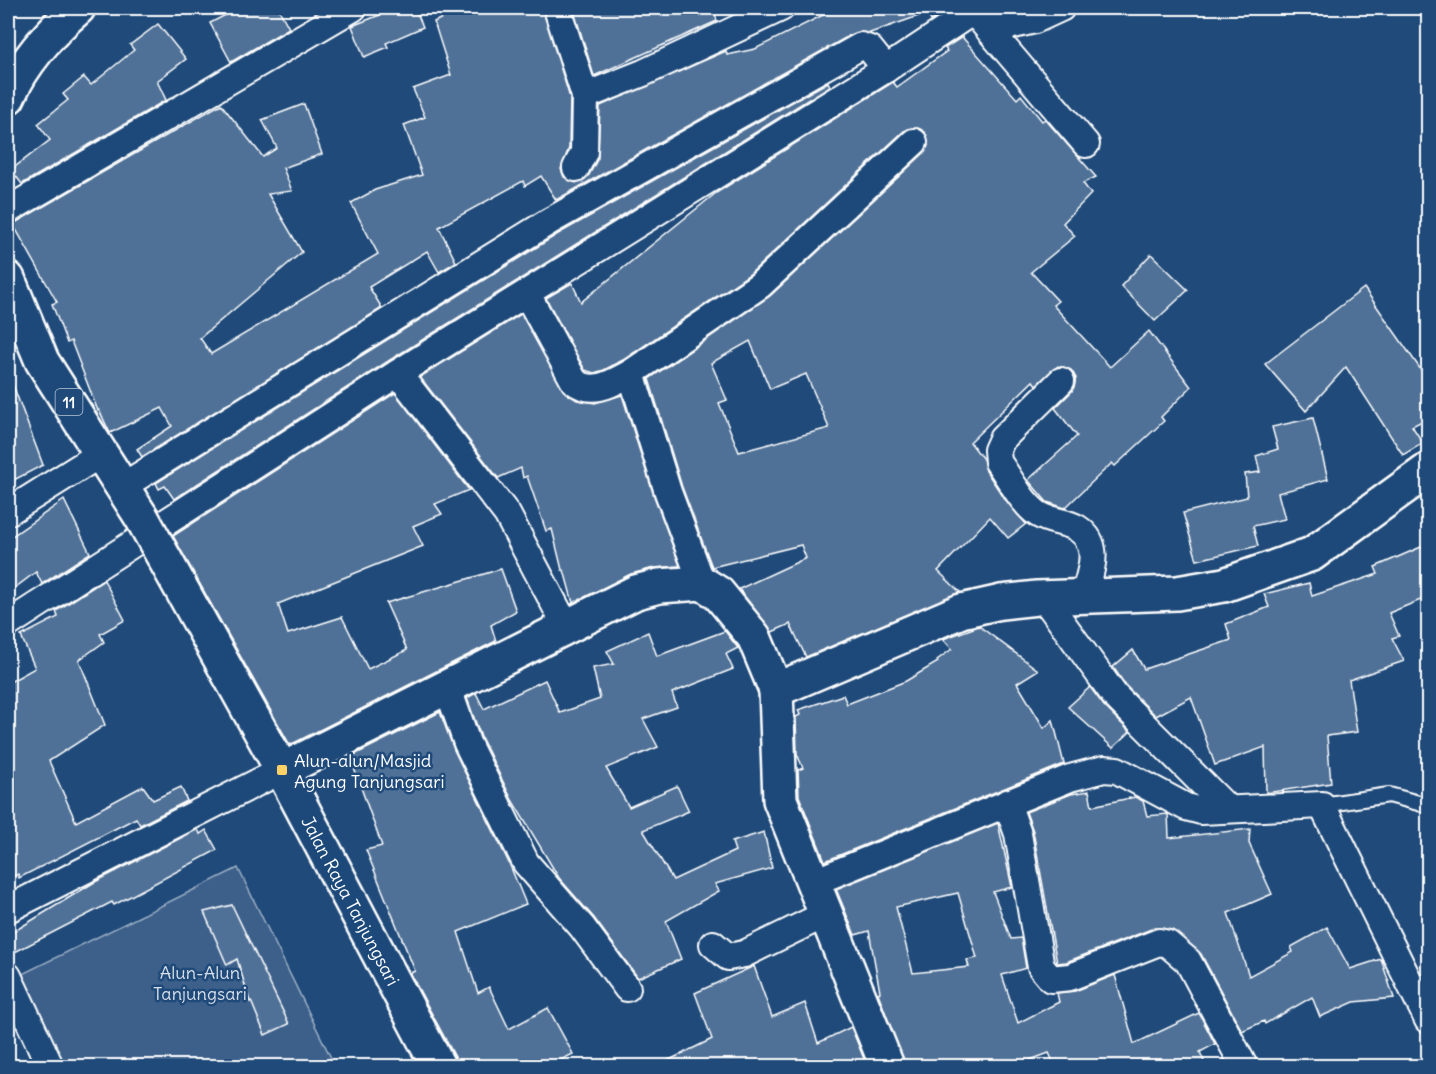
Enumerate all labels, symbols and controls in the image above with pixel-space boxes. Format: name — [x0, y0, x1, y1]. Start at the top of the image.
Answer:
road number: 11 — [56, 389, 82, 415]
place label: Alun-alun/Masjid Agung Tanjungsari — [294, 749, 445, 793]
marker: Alun-alun/Masjid Agung Tanjungsari — [275, 763, 289, 777]
street label: Jalan Raya Tanjungsari — [297, 812, 405, 989]
park label: Alun-Alun Tanjungsari — [153, 961, 247, 1005]

